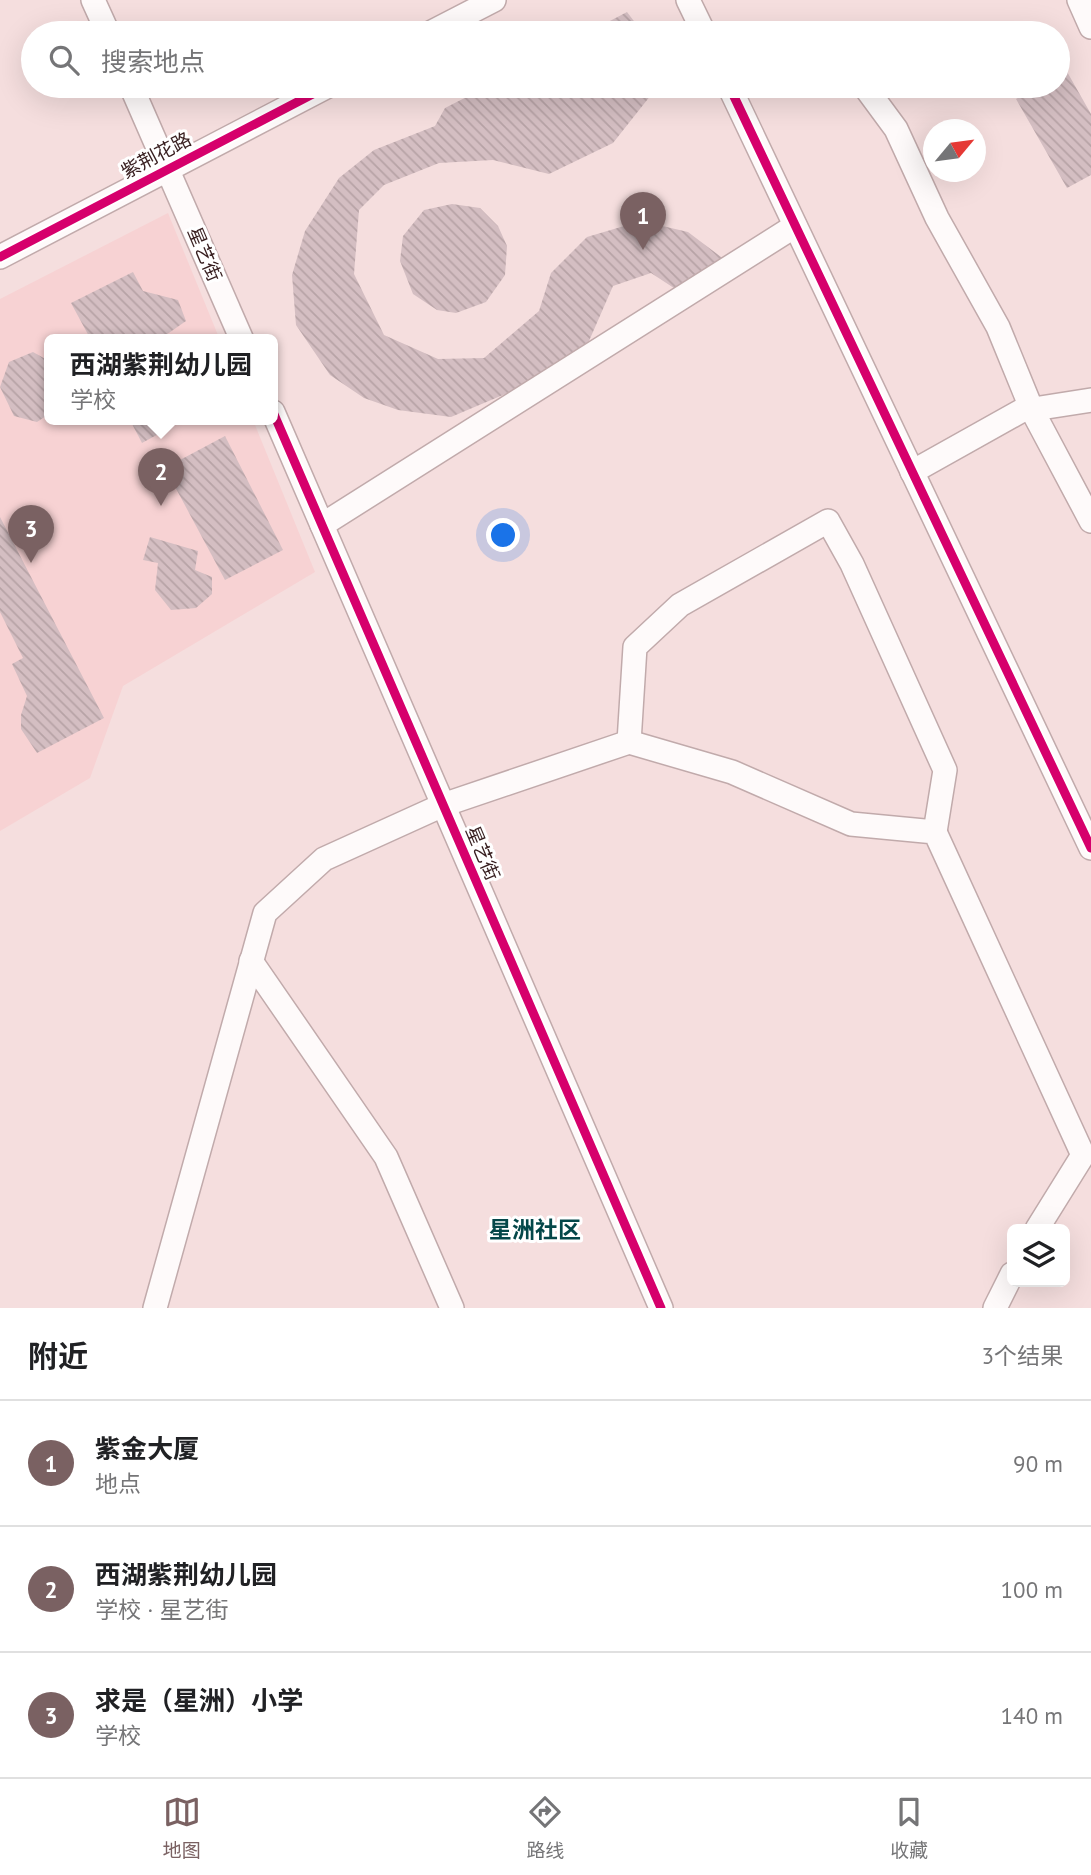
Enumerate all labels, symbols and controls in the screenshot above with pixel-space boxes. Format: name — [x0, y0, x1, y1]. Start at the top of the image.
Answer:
search box — [21, 21, 1070, 98]
icon: search — [45, 41, 83, 79]
text: 搜索地点 — [101, 45, 205, 78]
north arrow — [923, 119, 986, 182]
street label: 紫荆花路 — [117, 127, 195, 183]
pin: 1 — [620, 192, 666, 250]
street label: 星艺街 — [183, 223, 227, 285]
popup — [44, 334, 278, 425]
text: 西湖紫荆幼儿园 — [70, 348, 252, 381]
text: 学校 — [70, 385, 116, 414]
pin: 2 — [138, 448, 184, 506]
pin: 3 — [8, 505, 54, 563]
your location — [486, 518, 520, 552]
street label: 星艺街 — [461, 822, 505, 884]
district label: 星洲社区 — [489, 1215, 581, 1244]
map controls — [1007, 1224, 1070, 1287]
button: layers — [1007, 1224, 1070, 1287]
text: 附近 — [28, 1336, 88, 1375]
text: 3个结果 — [981, 1341, 1063, 1370]
text: 紫金大厦 — [95, 1432, 199, 1465]
text: 1 — [44, 1449, 58, 1478]
text: 90 m — [1013, 1449, 1063, 1478]
text: 地点 — [95, 1469, 141, 1498]
text: 西湖紫荆幼儿园 — [95, 1558, 277, 1591]
text: 2 — [44, 1575, 58, 1604]
text: 100 m — [1001, 1575, 1063, 1604]
text: 学校 · 星艺街 — [95, 1595, 228, 1624]
text: 求是（星洲）小学 — [95, 1684, 303, 1717]
text: 3 — [44, 1701, 58, 1730]
text: 140 m — [1001, 1701, 1063, 1730]
text: 学校 — [95, 1721, 141, 1750]
tab: 地图 — [163, 1793, 201, 1862]
tab: 路线 — [526, 1793, 564, 1862]
tab: 收藏 — [890, 1793, 928, 1862]

